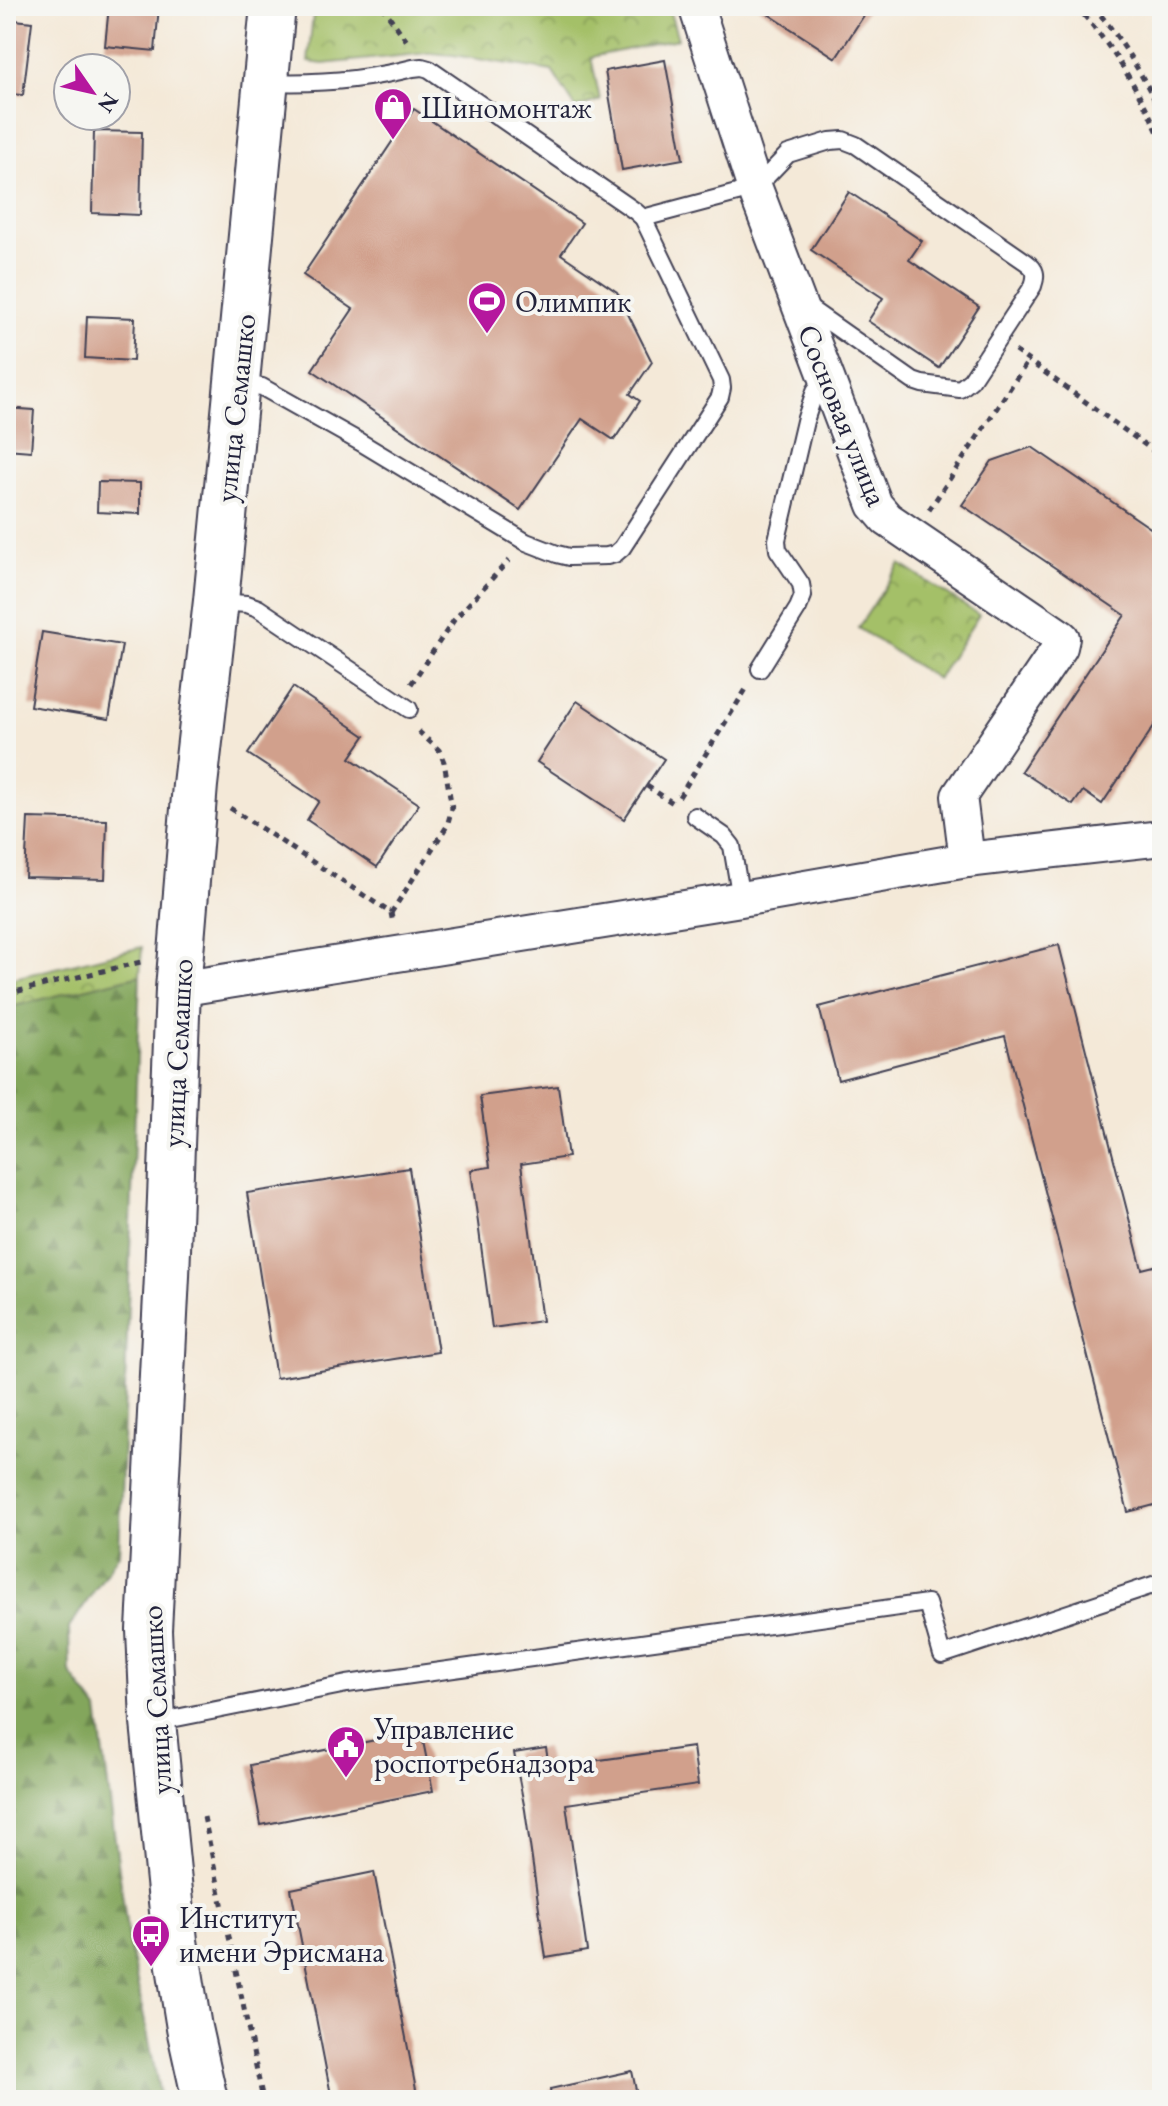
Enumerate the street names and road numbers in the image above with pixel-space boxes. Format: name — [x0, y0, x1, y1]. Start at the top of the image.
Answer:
street label: улица Семашко — [206, 312, 264, 504]
street label: Сосновая улица — [789, 318, 897, 512]
street label: улица Семашко — [153, 958, 201, 1148]
street label: улица Семашко — [132, 1605, 180, 1795]

